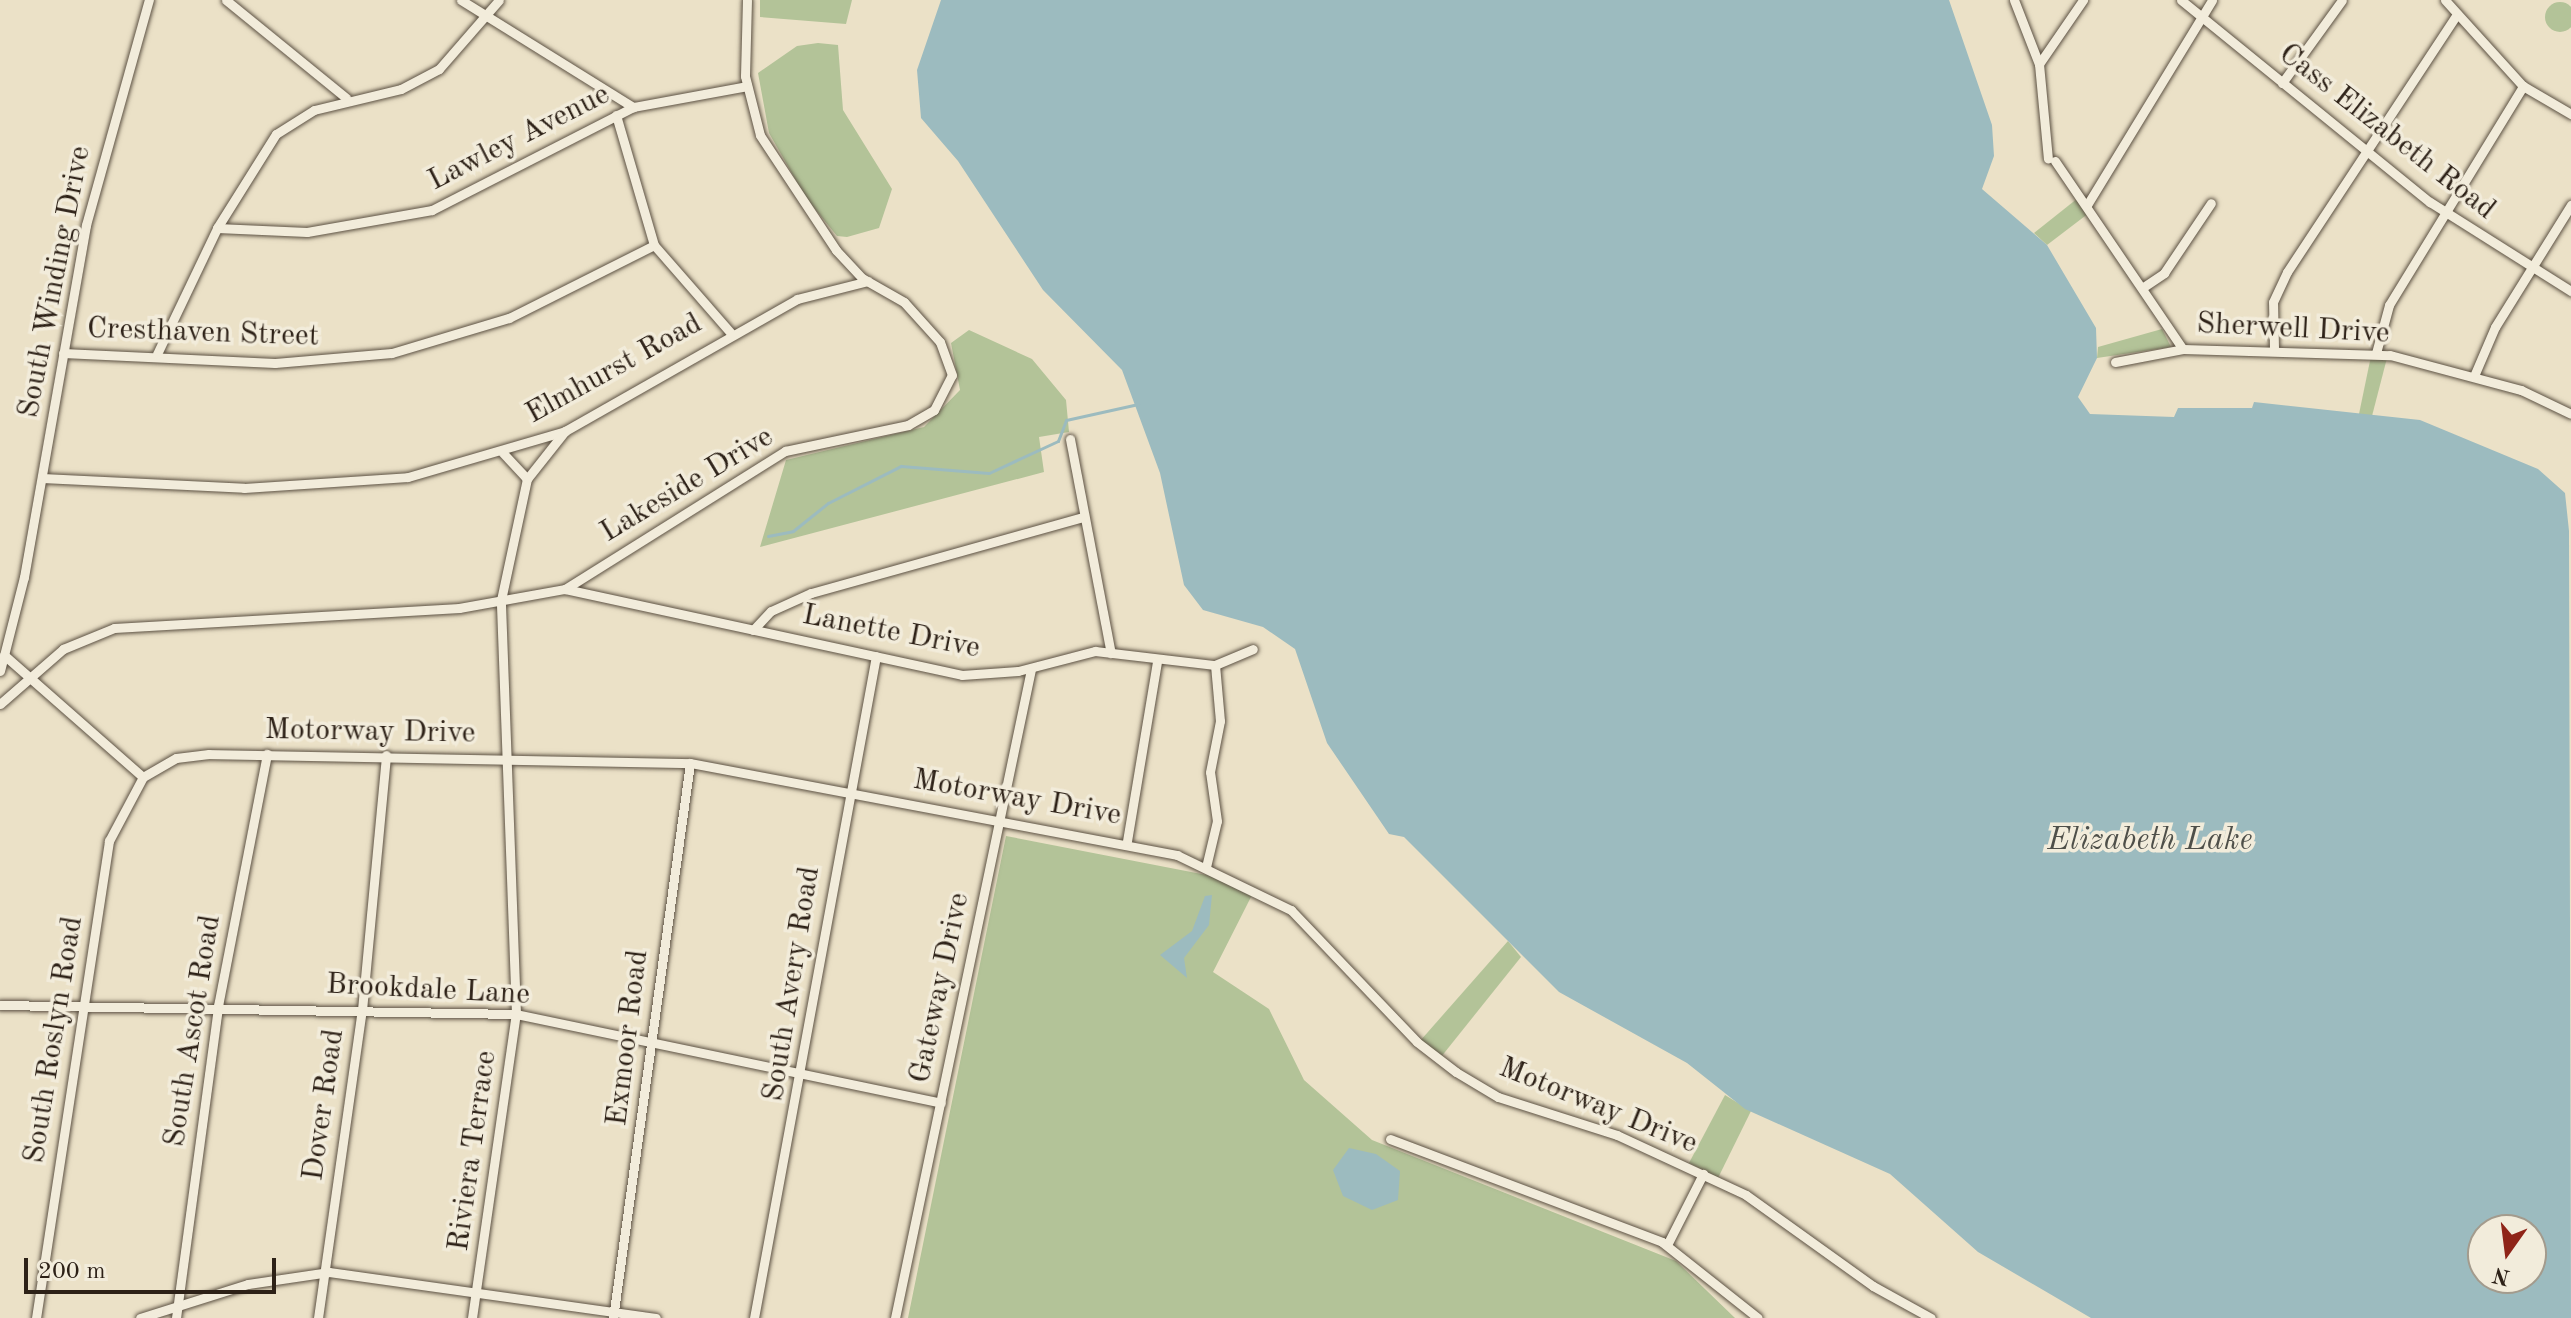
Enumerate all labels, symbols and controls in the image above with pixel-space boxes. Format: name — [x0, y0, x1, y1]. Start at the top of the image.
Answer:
street label: Cass Elizabeth Road — [2271, 36, 2503, 228]
street label: Lawley Avenue — [422, 77, 616, 199]
street label: South Winding Drive — [11, 143, 99, 421]
street label: Elmhurst Road — [520, 306, 708, 432]
street label: Sherwell Drive — [2196, 306, 2390, 352]
street label: Cresthaven Street — [86, 311, 320, 355]
street label: Lakeside Drive — [594, 419, 780, 551]
street label: Lanette Drive — [799, 597, 983, 667]
street label: Motorway Drive — [264, 712, 476, 752]
street label: Motorway Drive — [910, 762, 1124, 834]
water label: Elizabeth Lake — [2047, 822, 2253, 860]
street label: South Avery Road — [756, 864, 828, 1104]
street label: Gateway Drive — [902, 890, 978, 1086]
street label: South Ascot Road — [157, 912, 229, 1150]
street label: South Roslyn Road — [17, 914, 91, 1166]
street label: Exmoor Road — [599, 948, 657, 1128]
street label: Brookdale Lane — [325, 967, 531, 1013]
street label: Dover Road — [296, 1027, 352, 1183]
street label: Riviera Terrace — [441, 1048, 505, 1254]
street label: Motorway Drive — [1494, 1050, 1702, 1162]
north arrow — [2467, 1214, 2547, 1294]
scale bar — [28, 1242, 280, 1292]
text: 200 m — [38, 1260, 106, 1284]
text: N — [2491, 1263, 2512, 1288]

